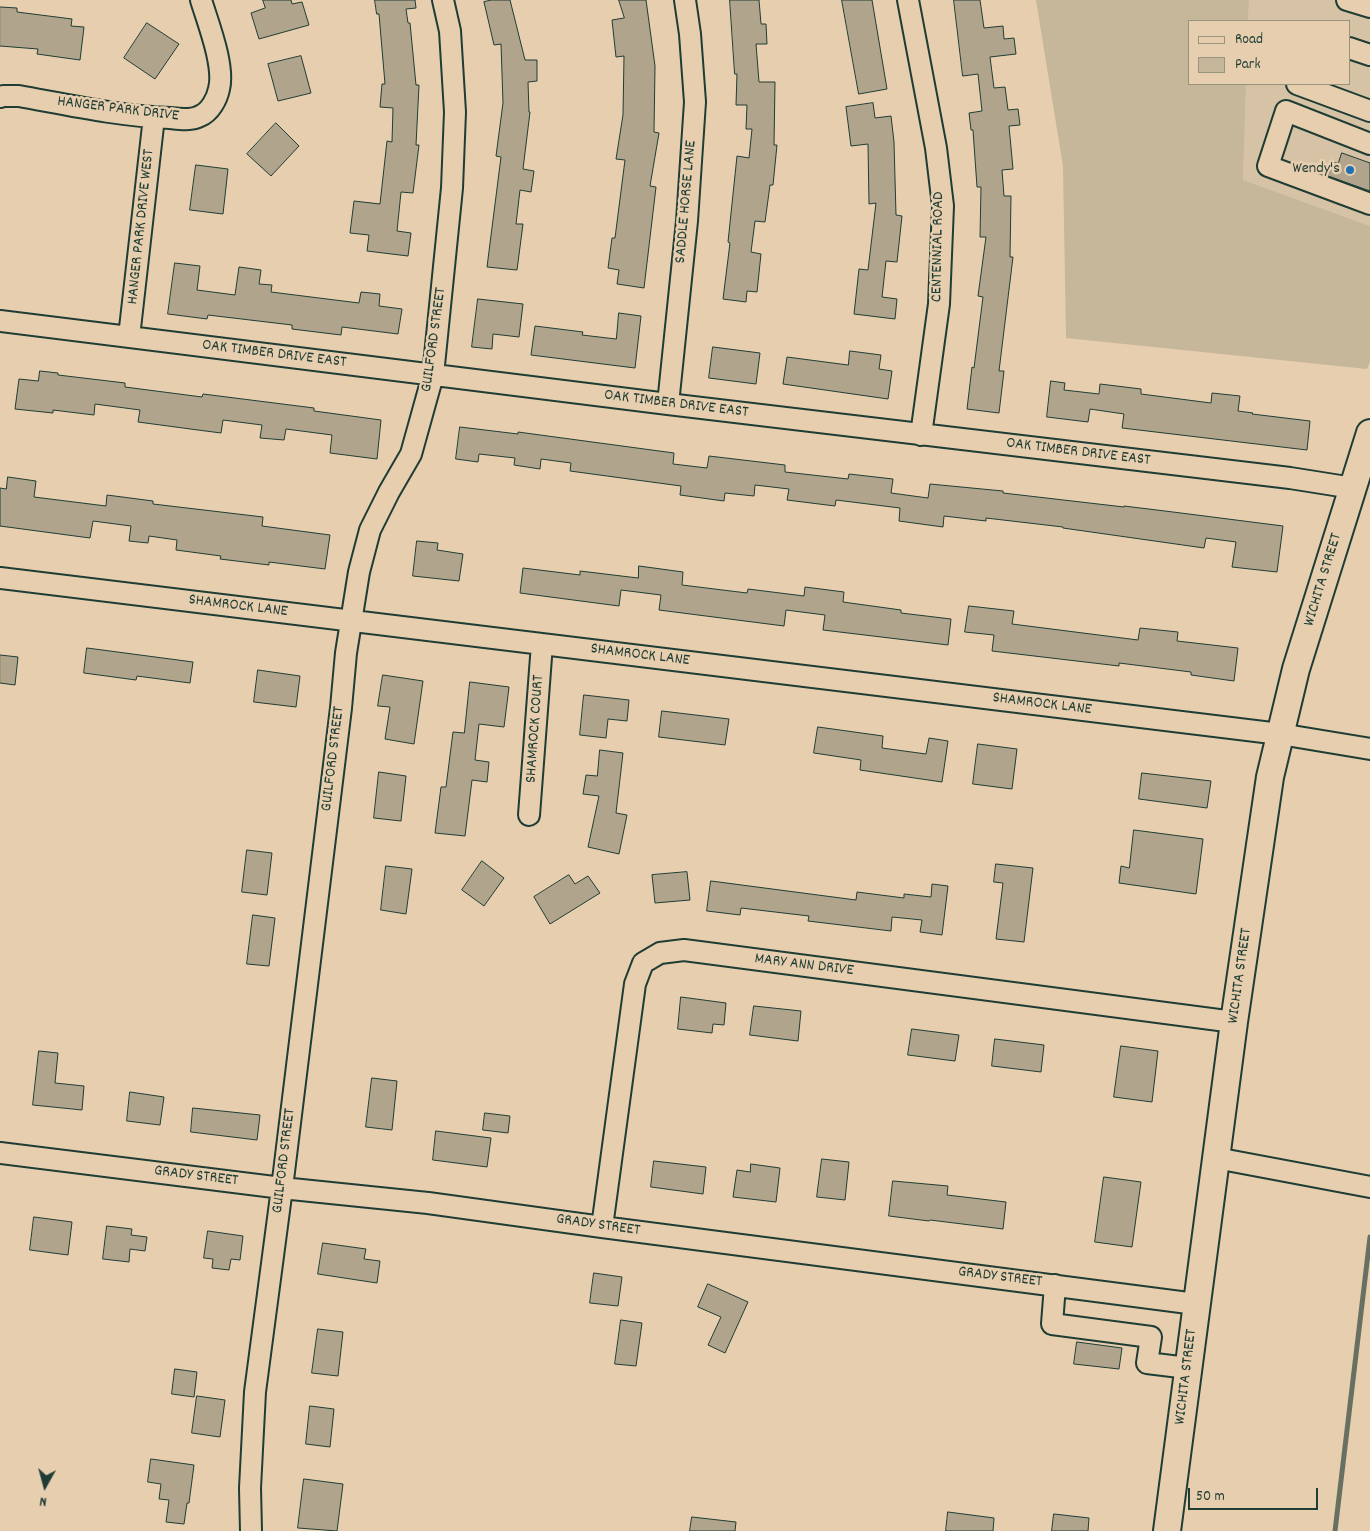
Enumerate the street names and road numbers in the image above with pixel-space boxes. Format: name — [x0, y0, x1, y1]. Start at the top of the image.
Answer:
street label: HANGER PARK DRIVE — [56, 93, 180, 127]
street label: SADDLE HORSE LANE — [672, 140, 702, 264]
street label: HANGER PARK DRIVE WEST — [124, 148, 160, 306]
street label: CENTENNIAL ROAD — [928, 192, 950, 302]
street label: GUILFORD STREET — [418, 286, 452, 394]
street label: OAK TIMBER DRIVE EAST — [201, 337, 347, 373]
street label: OAK TIMBER DRIVE EAST — [603, 387, 749, 423]
street label: OAK TIMBER DRIVE EAST — [1005, 435, 1151, 471]
street label: WICHITA STREET — [1301, 531, 1347, 629]
street label: SHAMROCK LANE — [187, 591, 289, 623]
street label: SHAMROCK LANE — [589, 640, 691, 672]
street label: SHAMROCK COURT — [523, 674, 549, 784]
street label: SHAMROCK LANE — [991, 689, 1093, 721]
street label: GUILFORD STREET — [318, 705, 350, 813]
street label: WICHITA STREET — [1225, 927, 1257, 1025]
street label: MARY ANN DRIVE — [753, 950, 855, 982]
street label: GUILFORD STREET — [269, 1107, 301, 1215]
street label: GRADY STREET — [153, 1162, 239, 1192]
street label: GRADY STREET — [555, 1211, 641, 1241]
street label: GRADY STREET — [957, 1263, 1043, 1293]
street label: WICHITA STREET — [1172, 1328, 1202, 1426]

